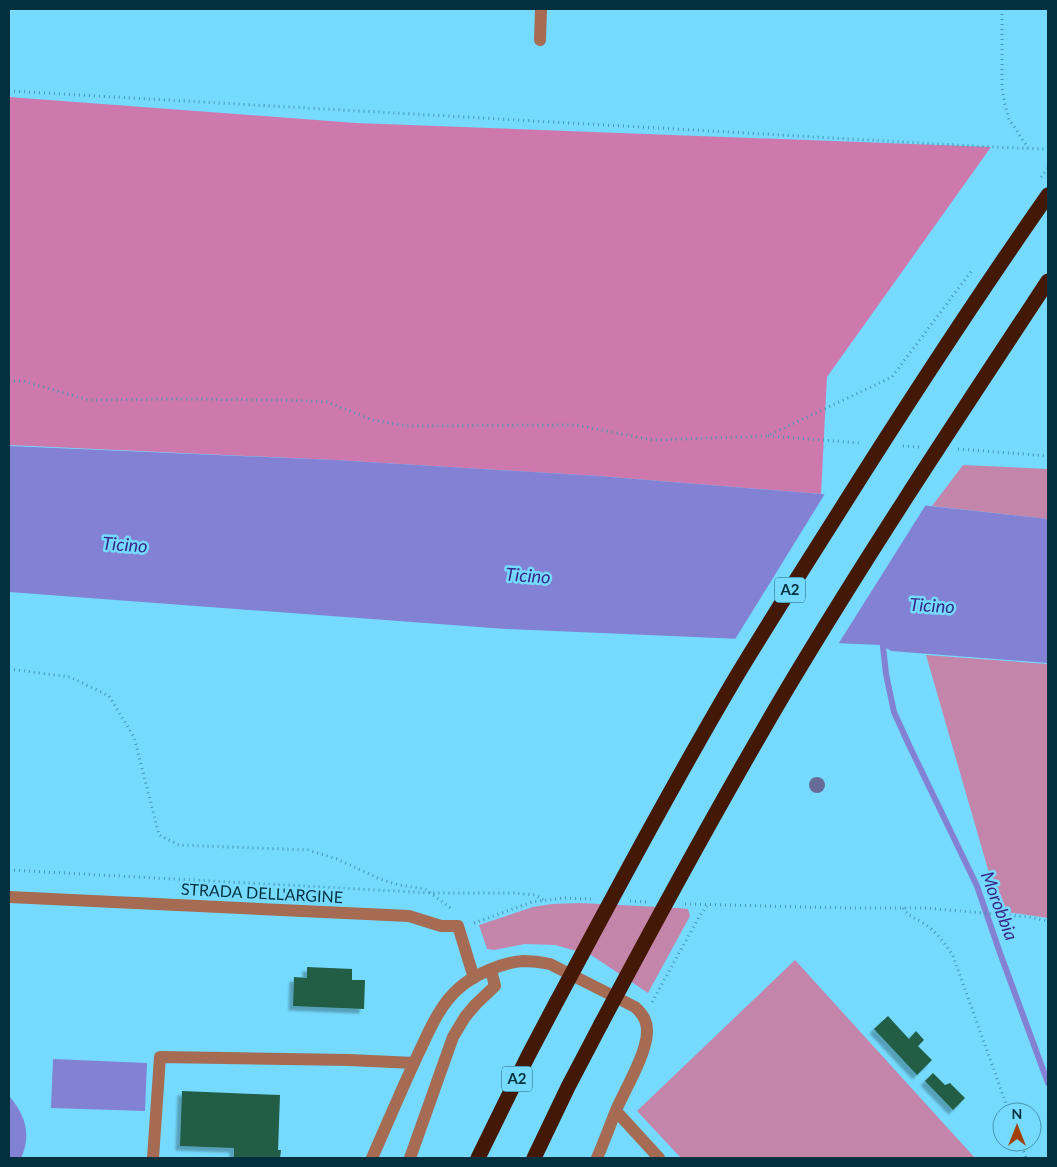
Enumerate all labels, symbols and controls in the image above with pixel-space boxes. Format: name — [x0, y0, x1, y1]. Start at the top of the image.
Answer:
water label: Ticino — [102, 531, 148, 557]
water label: Ticino — [505, 562, 551, 588]
road number: A2 — [775, 578, 805, 602]
water label: Ticino — [909, 593, 955, 617]
water label: Morobbia — [977, 868, 1023, 943]
street label: STRADA DELL'ARGINE — [181, 879, 344, 906]
road number: A2 — [502, 1066, 532, 1092]
north arrow — [992, 1102, 1042, 1152]
text: N — [1012, 1105, 1022, 1122]

